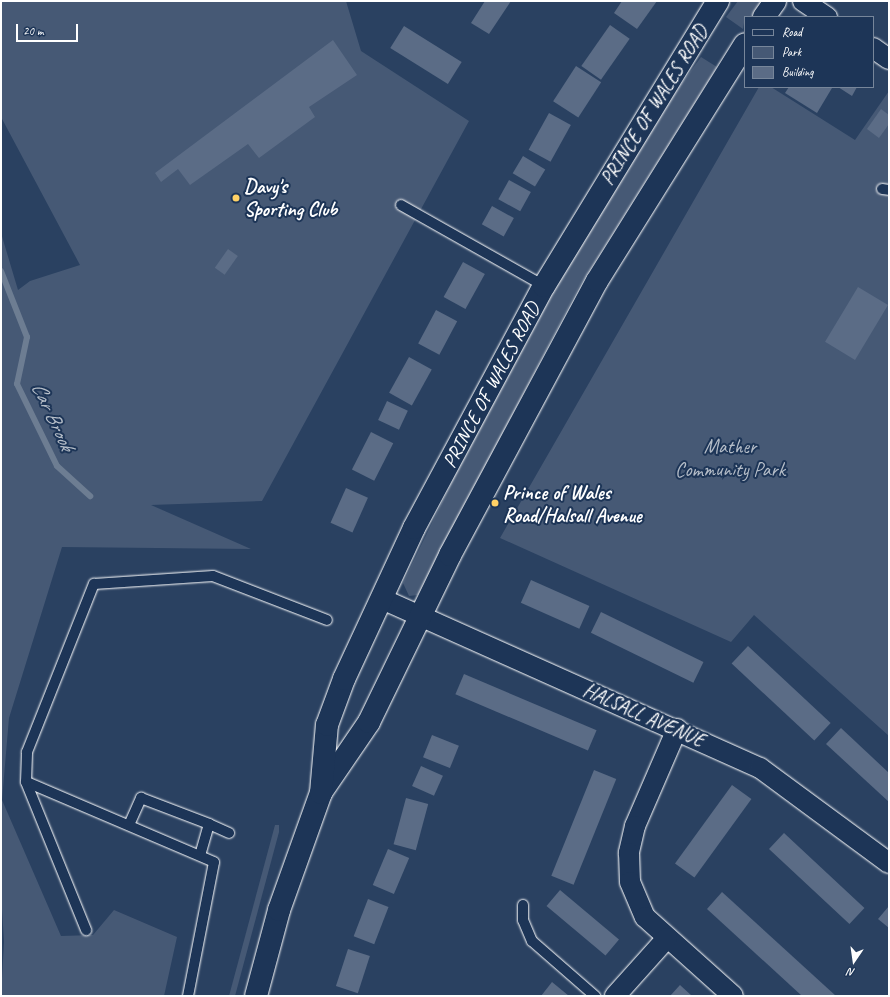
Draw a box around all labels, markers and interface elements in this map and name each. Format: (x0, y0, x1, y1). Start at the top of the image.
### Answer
scale bar (18, 16, 80, 42)
legend (744, 16, 874, 88)
street label: PRINCE OF WALES ROAD (595, 20, 713, 190)
text: 20 m (23, 23, 43, 39)
text: Road (782, 24, 802, 40)
text: Park (782, 44, 801, 60)
text: Building (782, 64, 814, 80)
place label: Davy's Sporting Club (244, 174, 337, 221)
marker: Davy's Sporting Club (231, 193, 241, 203)
street label: PRINCE OF WALES ROAD (437, 298, 545, 472)
water label: Car Brook (26, 378, 80, 454)
park label: Mather Community Park (675, 434, 785, 481)
place label: Prince of Wales Road/Halsall Avenue (503, 480, 642, 527)
marker: Prince of Wales Road/Halsall Avenue (490, 498, 500, 508)
street label: HALSALL AVENUE (580, 678, 708, 752)
north arrow (834, 941, 874, 981)
text: N (846, 965, 856, 980)

